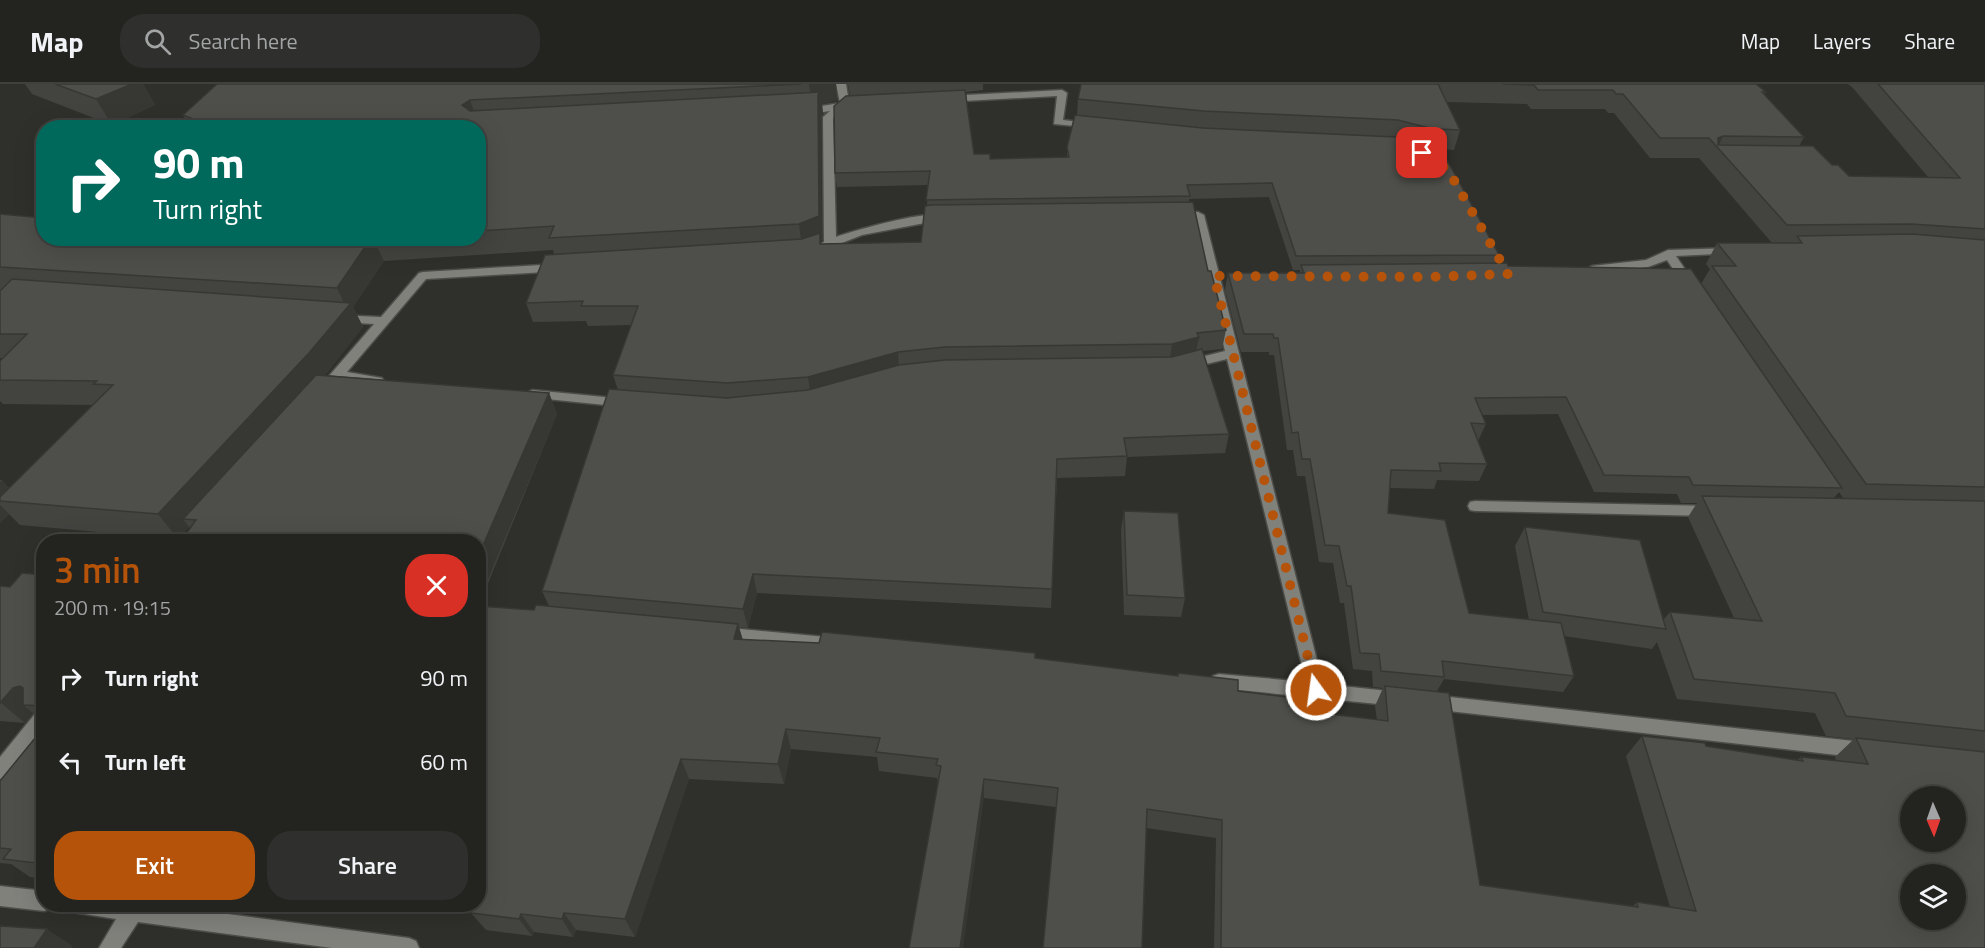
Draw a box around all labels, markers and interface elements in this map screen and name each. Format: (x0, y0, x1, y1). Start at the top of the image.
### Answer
search box (120, 14, 540, 68)
text: Map (30, 20, 84, 63)
text: Search here (189, 24, 298, 58)
icon: search (141, 25, 174, 58)
text: Map (1741, 25, 1780, 57)
text: Layers (1813, 25, 1871, 57)
text: Share (1904, 25, 1955, 57)
pin (1396, 127, 1447, 178)
text: 90 m (153, 130, 245, 194)
icon: arrive (1405, 136, 1438, 169)
icon: right (54, 144, 132, 222)
text: Turn right (153, 188, 262, 229)
text: 3 min (54, 542, 141, 597)
button: close (405, 554, 468, 617)
text: 200 m · 19:15 (54, 592, 171, 623)
position arrow (1284, 658, 1348, 722)
text: Turn right (105, 661, 199, 695)
text: 90 m (420, 661, 468, 695)
icon: right (54, 662, 87, 695)
text: Turn left (105, 745, 186, 779)
text: 60 m (420, 745, 468, 779)
icon: left (54, 746, 87, 779)
north arrow (1900, 786, 1966, 852)
map controls (1900, 786, 1966, 930)
button: Exit (54, 831, 255, 900)
button: Share (267, 831, 468, 900)
button: layers (1900, 864, 1966, 930)

